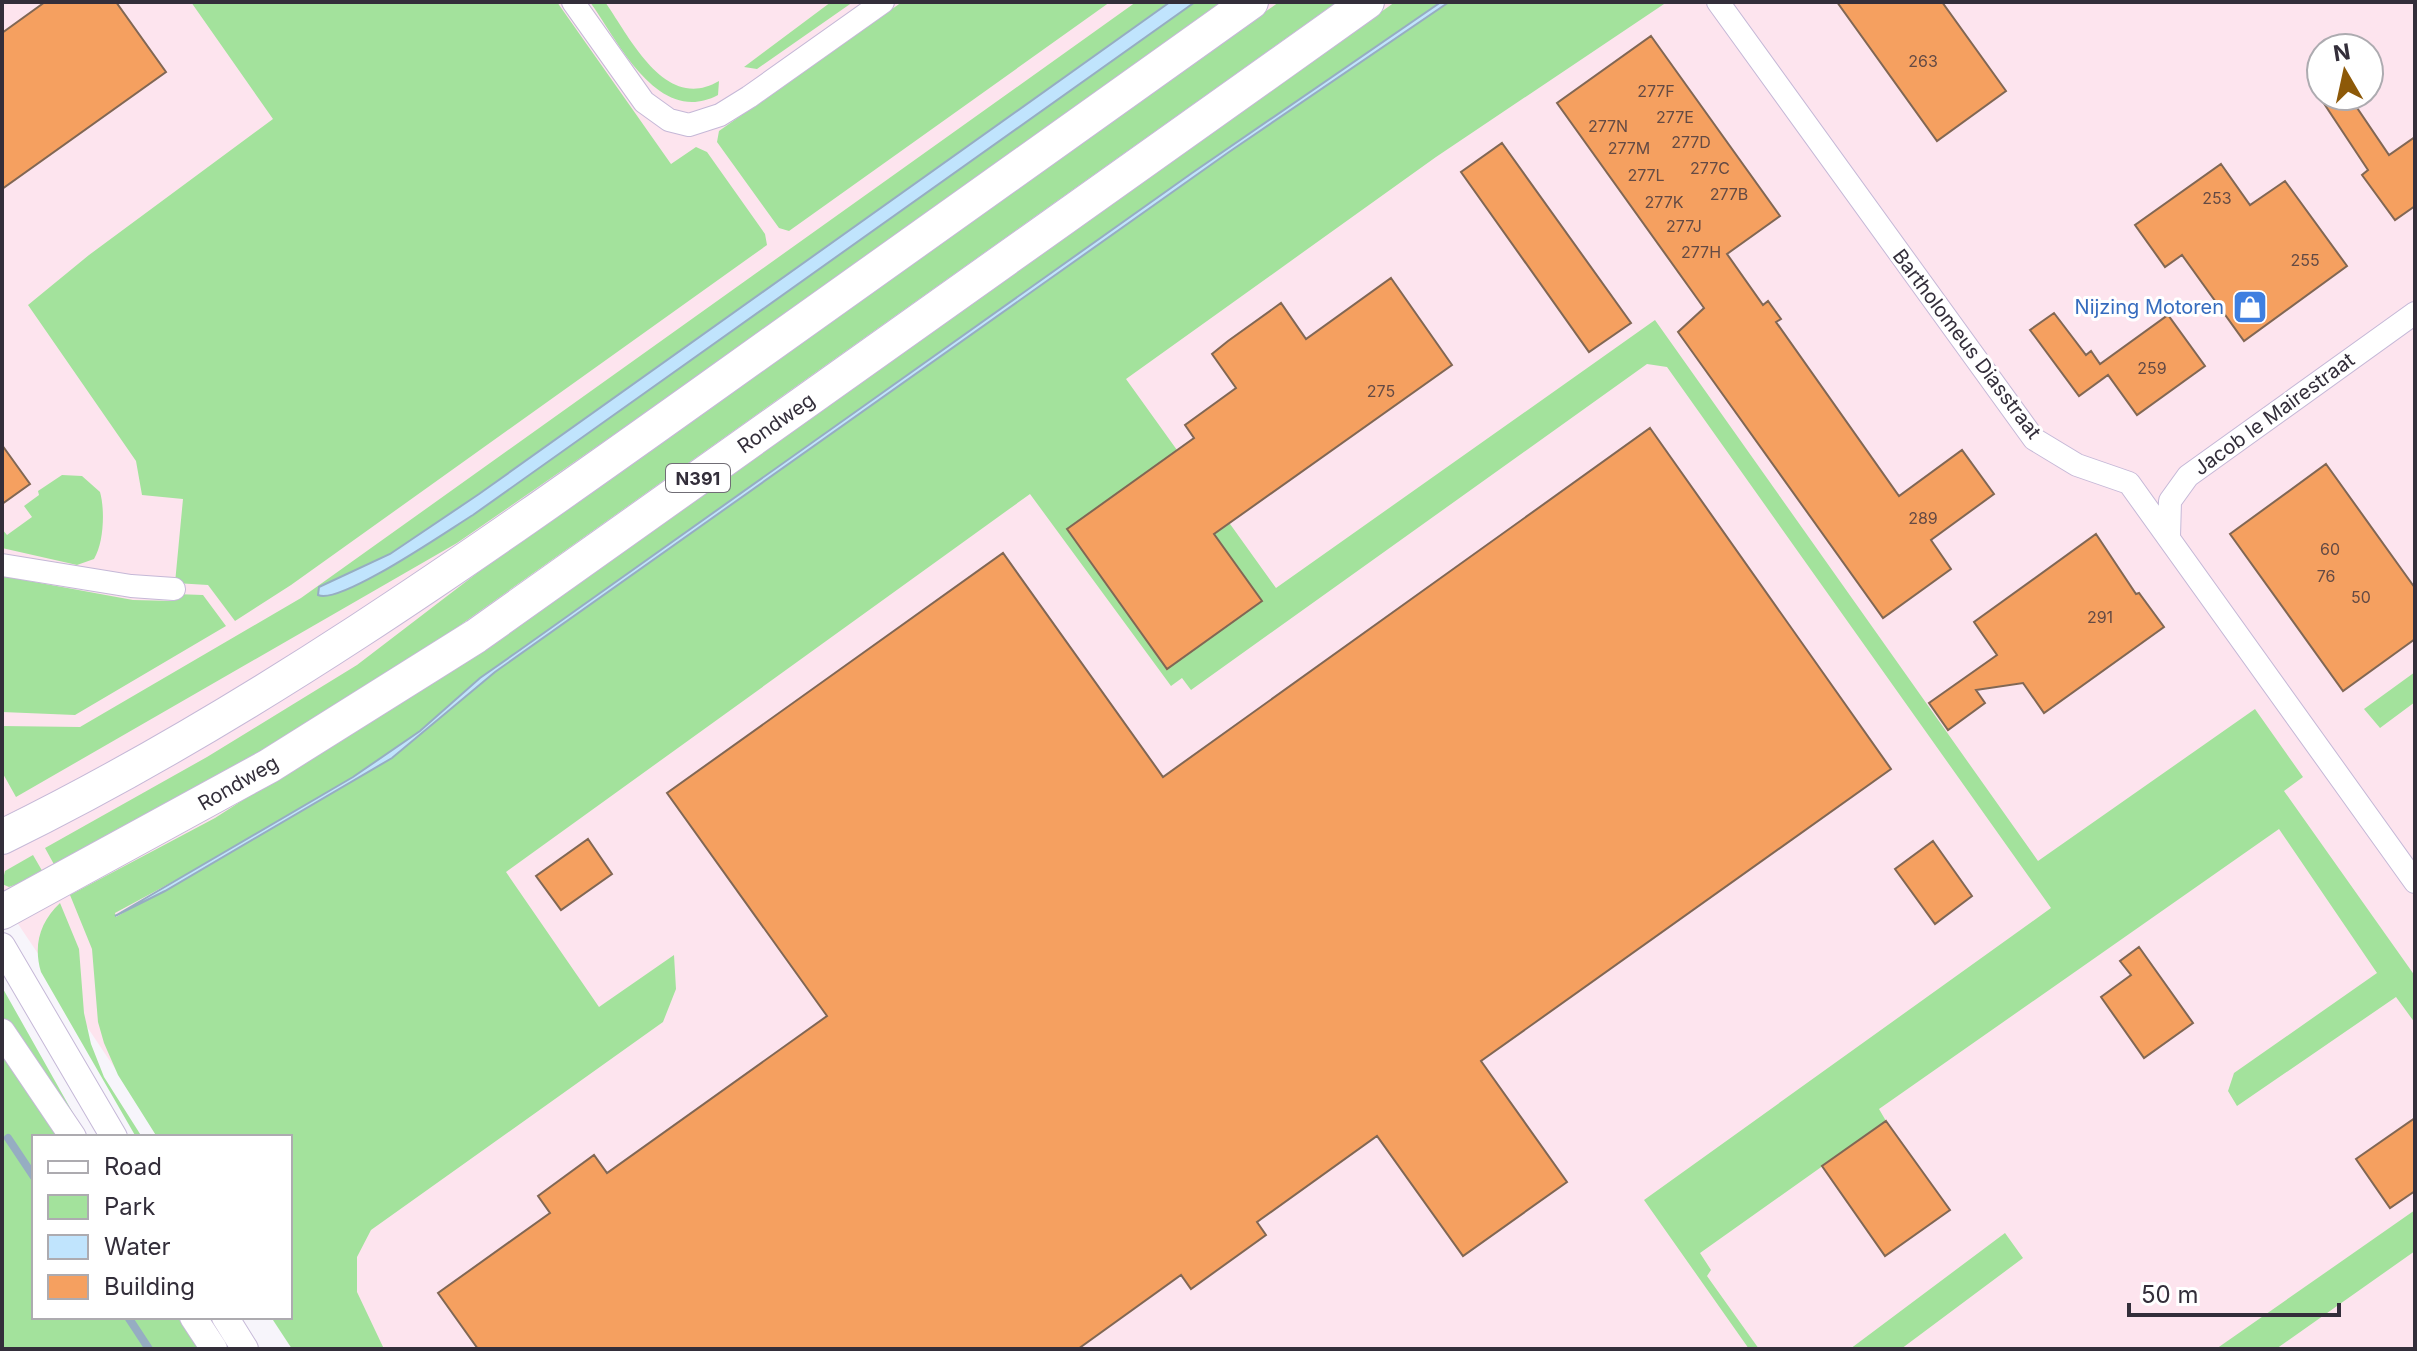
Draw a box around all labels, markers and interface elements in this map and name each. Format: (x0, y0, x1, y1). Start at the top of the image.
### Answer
north arrow (2305, 32, 2385, 112)
text: N (2332, 38, 2352, 66)
house number: 263 (1908, 51, 1938, 71)
house number: 277F (1637, 81, 1675, 101)
house number: 277E (1656, 107, 1694, 127)
house number: 277N (1588, 116, 1628, 136)
house number: 277D (1671, 132, 1711, 152)
house number: 277M (1608, 138, 1650, 158)
house number: 277C (1690, 158, 1730, 178)
house number: 277L (1627, 165, 1665, 185)
house number: 277B (1710, 184, 1748, 204)
house number: 253 (2202, 188, 2232, 208)
house number: 277K (1645, 192, 1684, 212)
house number: 277J (1666, 216, 1702, 236)
house number: 277H (1681, 242, 1721, 262)
street label: Bartholomeus Diasstraat (1888, 244, 2046, 444)
house number: 255 (2290, 250, 2320, 270)
shop icon: Nijzing Motoren (2231, 288, 2269, 326)
place label: Nijzing Motoren (2075, 295, 2224, 319)
street label: Jacob le Mairestraat (2189, 347, 2359, 480)
house number: 259 (2137, 358, 2167, 378)
house number: 275 (1367, 381, 1395, 401)
street label: Rondweg (733, 388, 819, 458)
road number: N391 (666, 464, 730, 492)
house number: 289 (1908, 508, 1938, 528)
house number: 60 (2320, 539, 2340, 559)
house number: 76 (2317, 566, 2335, 586)
house number: 50 (2351, 587, 2371, 607)
house number: 291 (2087, 607, 2113, 627)
street label: Rondweg (194, 750, 282, 816)
legend (32, 1135, 292, 1319)
text: Road (104, 1152, 162, 1181)
text: Park (104, 1192, 155, 1221)
text: Water (104, 1232, 171, 1261)
scale bar (2129, 1267, 2339, 1317)
text: Building (104, 1272, 195, 1301)
text: 50 m (2141, 1280, 2199, 1309)

